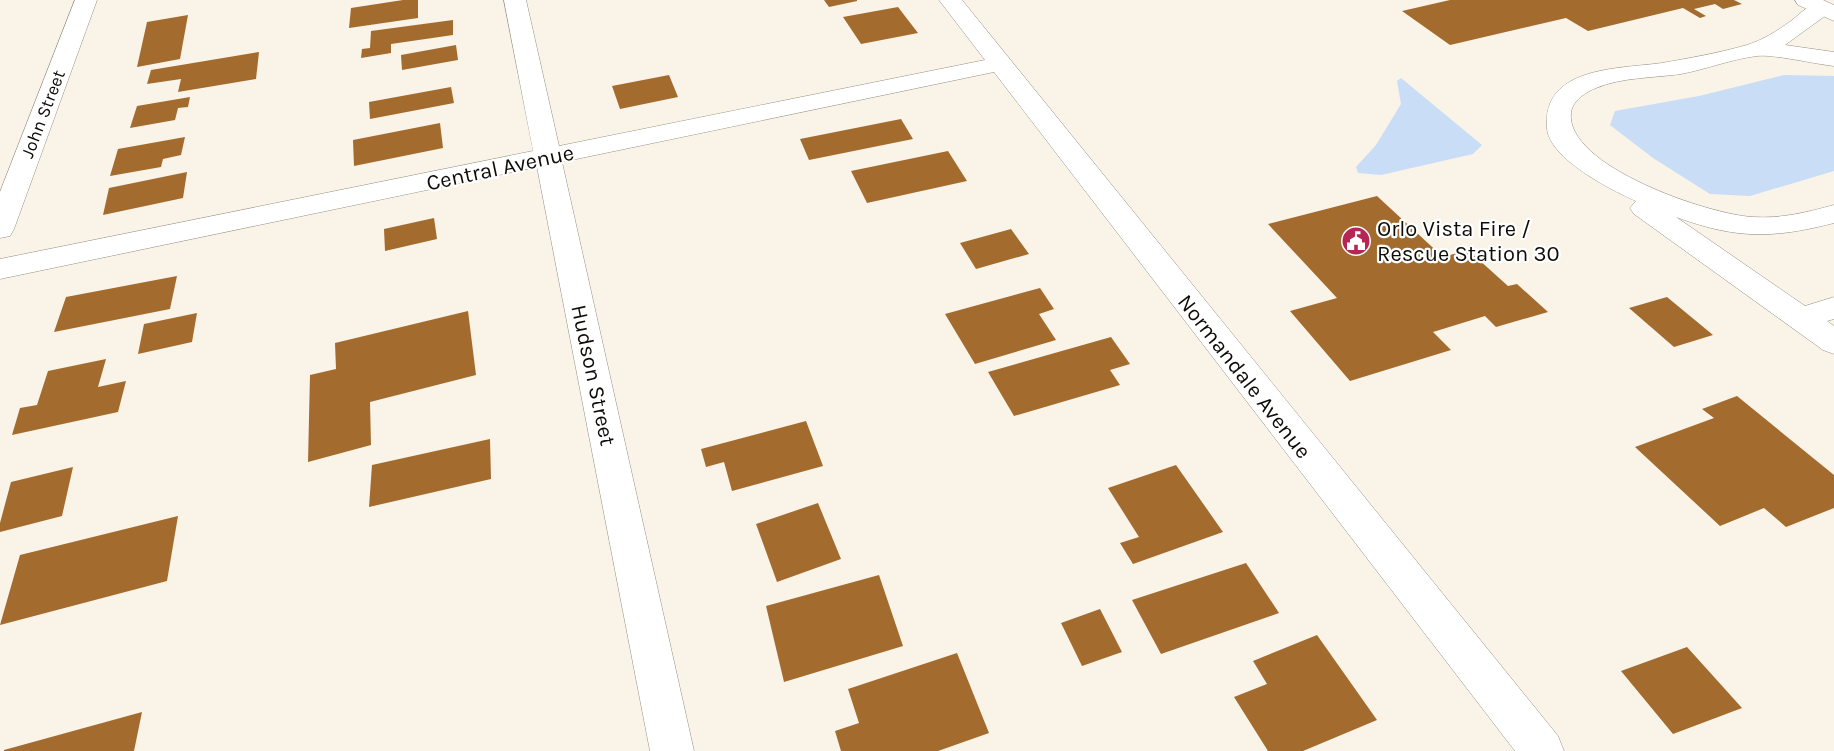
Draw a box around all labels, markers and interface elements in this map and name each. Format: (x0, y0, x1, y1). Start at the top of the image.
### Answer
street label: John Street (16, 67, 70, 161)
street label: Central Avenue (424, 140, 576, 196)
place label: Orlo Vista Fire / Rescue Station 30 (1377, 216, 1560, 267)
public building icon: Orlo Vista Fire / Rescue Station 30 (1340, 225, 1372, 257)
street label: Normandale Avenue (1172, 289, 1316, 464)
street label: Hudson Street (565, 302, 621, 448)

